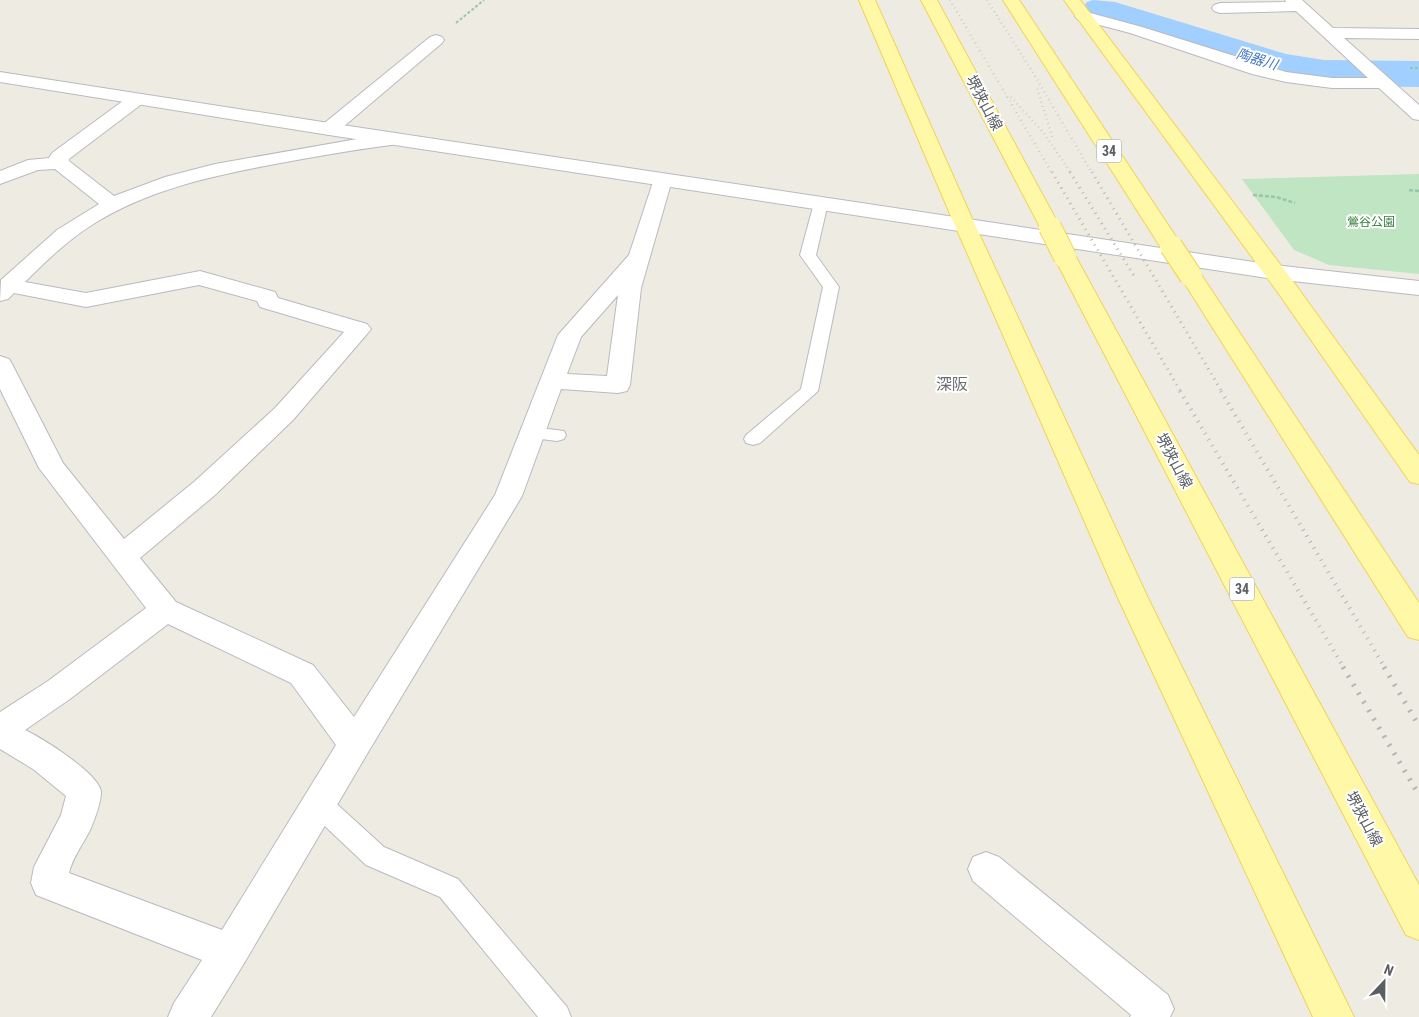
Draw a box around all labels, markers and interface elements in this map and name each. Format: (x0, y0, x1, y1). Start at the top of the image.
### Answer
water label: 陶器川 (1235, 45, 1281, 73)
street label: 堺狭山線 (962, 72, 1006, 134)
road number: 34 (1096, 140, 1122, 162)
park label: 鶯谷公園 (1347, 215, 1395, 229)
district label: 深阪 (936, 375, 968, 394)
street label: 堺狭山線 (1152, 430, 1196, 492)
road number: 34 (1230, 578, 1254, 600)
street label: 堺狭山線 (1342, 788, 1386, 850)
north arrow (1359, 957, 1409, 1007)
text: N (1382, 961, 1396, 979)

